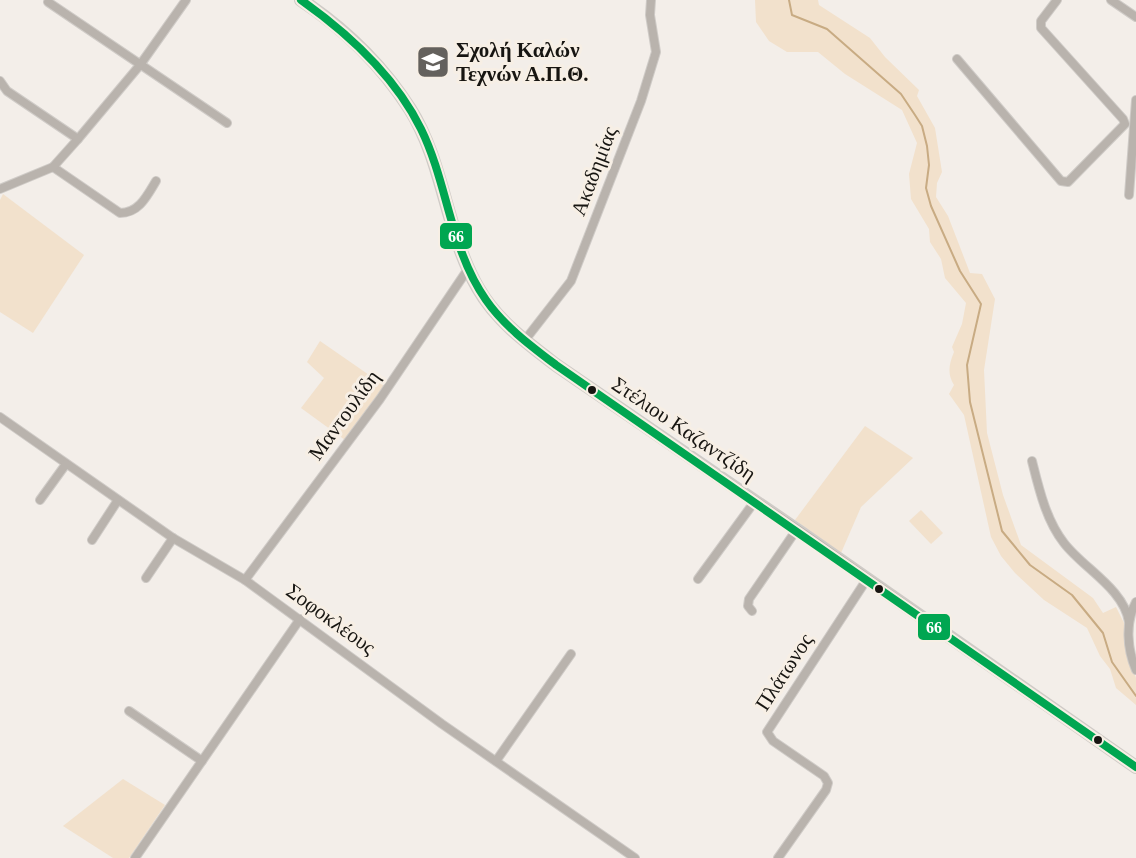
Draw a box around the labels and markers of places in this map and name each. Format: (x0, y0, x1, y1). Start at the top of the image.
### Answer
place label: Σχολή Καλών Τεχνών Α.Π.Θ. (456, 38, 589, 86)
school or university icon: Σχολή Καλών Τεχνών Α.Π.Θ. (415, 44, 451, 80)
unlabelled marker (586, 384, 598, 396)
unlabelled marker (873, 583, 885, 595)
unlabelled marker (1092, 734, 1104, 746)

